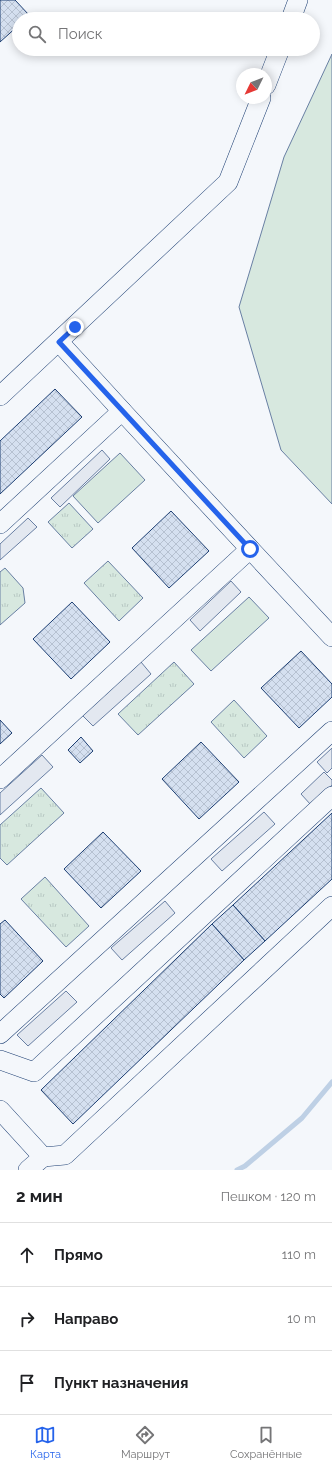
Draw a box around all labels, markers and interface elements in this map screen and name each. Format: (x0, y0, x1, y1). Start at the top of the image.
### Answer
search box (12, 12, 320, 56)
icon: search (26, 23, 48, 45)
text: Поиск (58, 25, 103, 43)
north arrow (236, 68, 272, 104)
route end (66, 318, 84, 336)
route start (241, 540, 259, 558)
text: 2 мин (16, 1186, 63, 1206)
text: Пешком · 120 m (221, 1189, 316, 1204)
icon: ahead (16, 1244, 38, 1266)
text: Прямо (54, 1246, 103, 1264)
text: 110 m (282, 1247, 316, 1262)
icon: right (16, 1308, 38, 1330)
text: Направо (54, 1310, 118, 1328)
text: 10 m (287, 1311, 316, 1326)
icon: arrive (16, 1372, 38, 1394)
text: Пункт назначения (54, 1374, 188, 1392)
tab: Карта (30, 1424, 61, 1461)
tab: Маршрут (121, 1424, 170, 1461)
tab: Сохранённые (230, 1424, 302, 1461)

